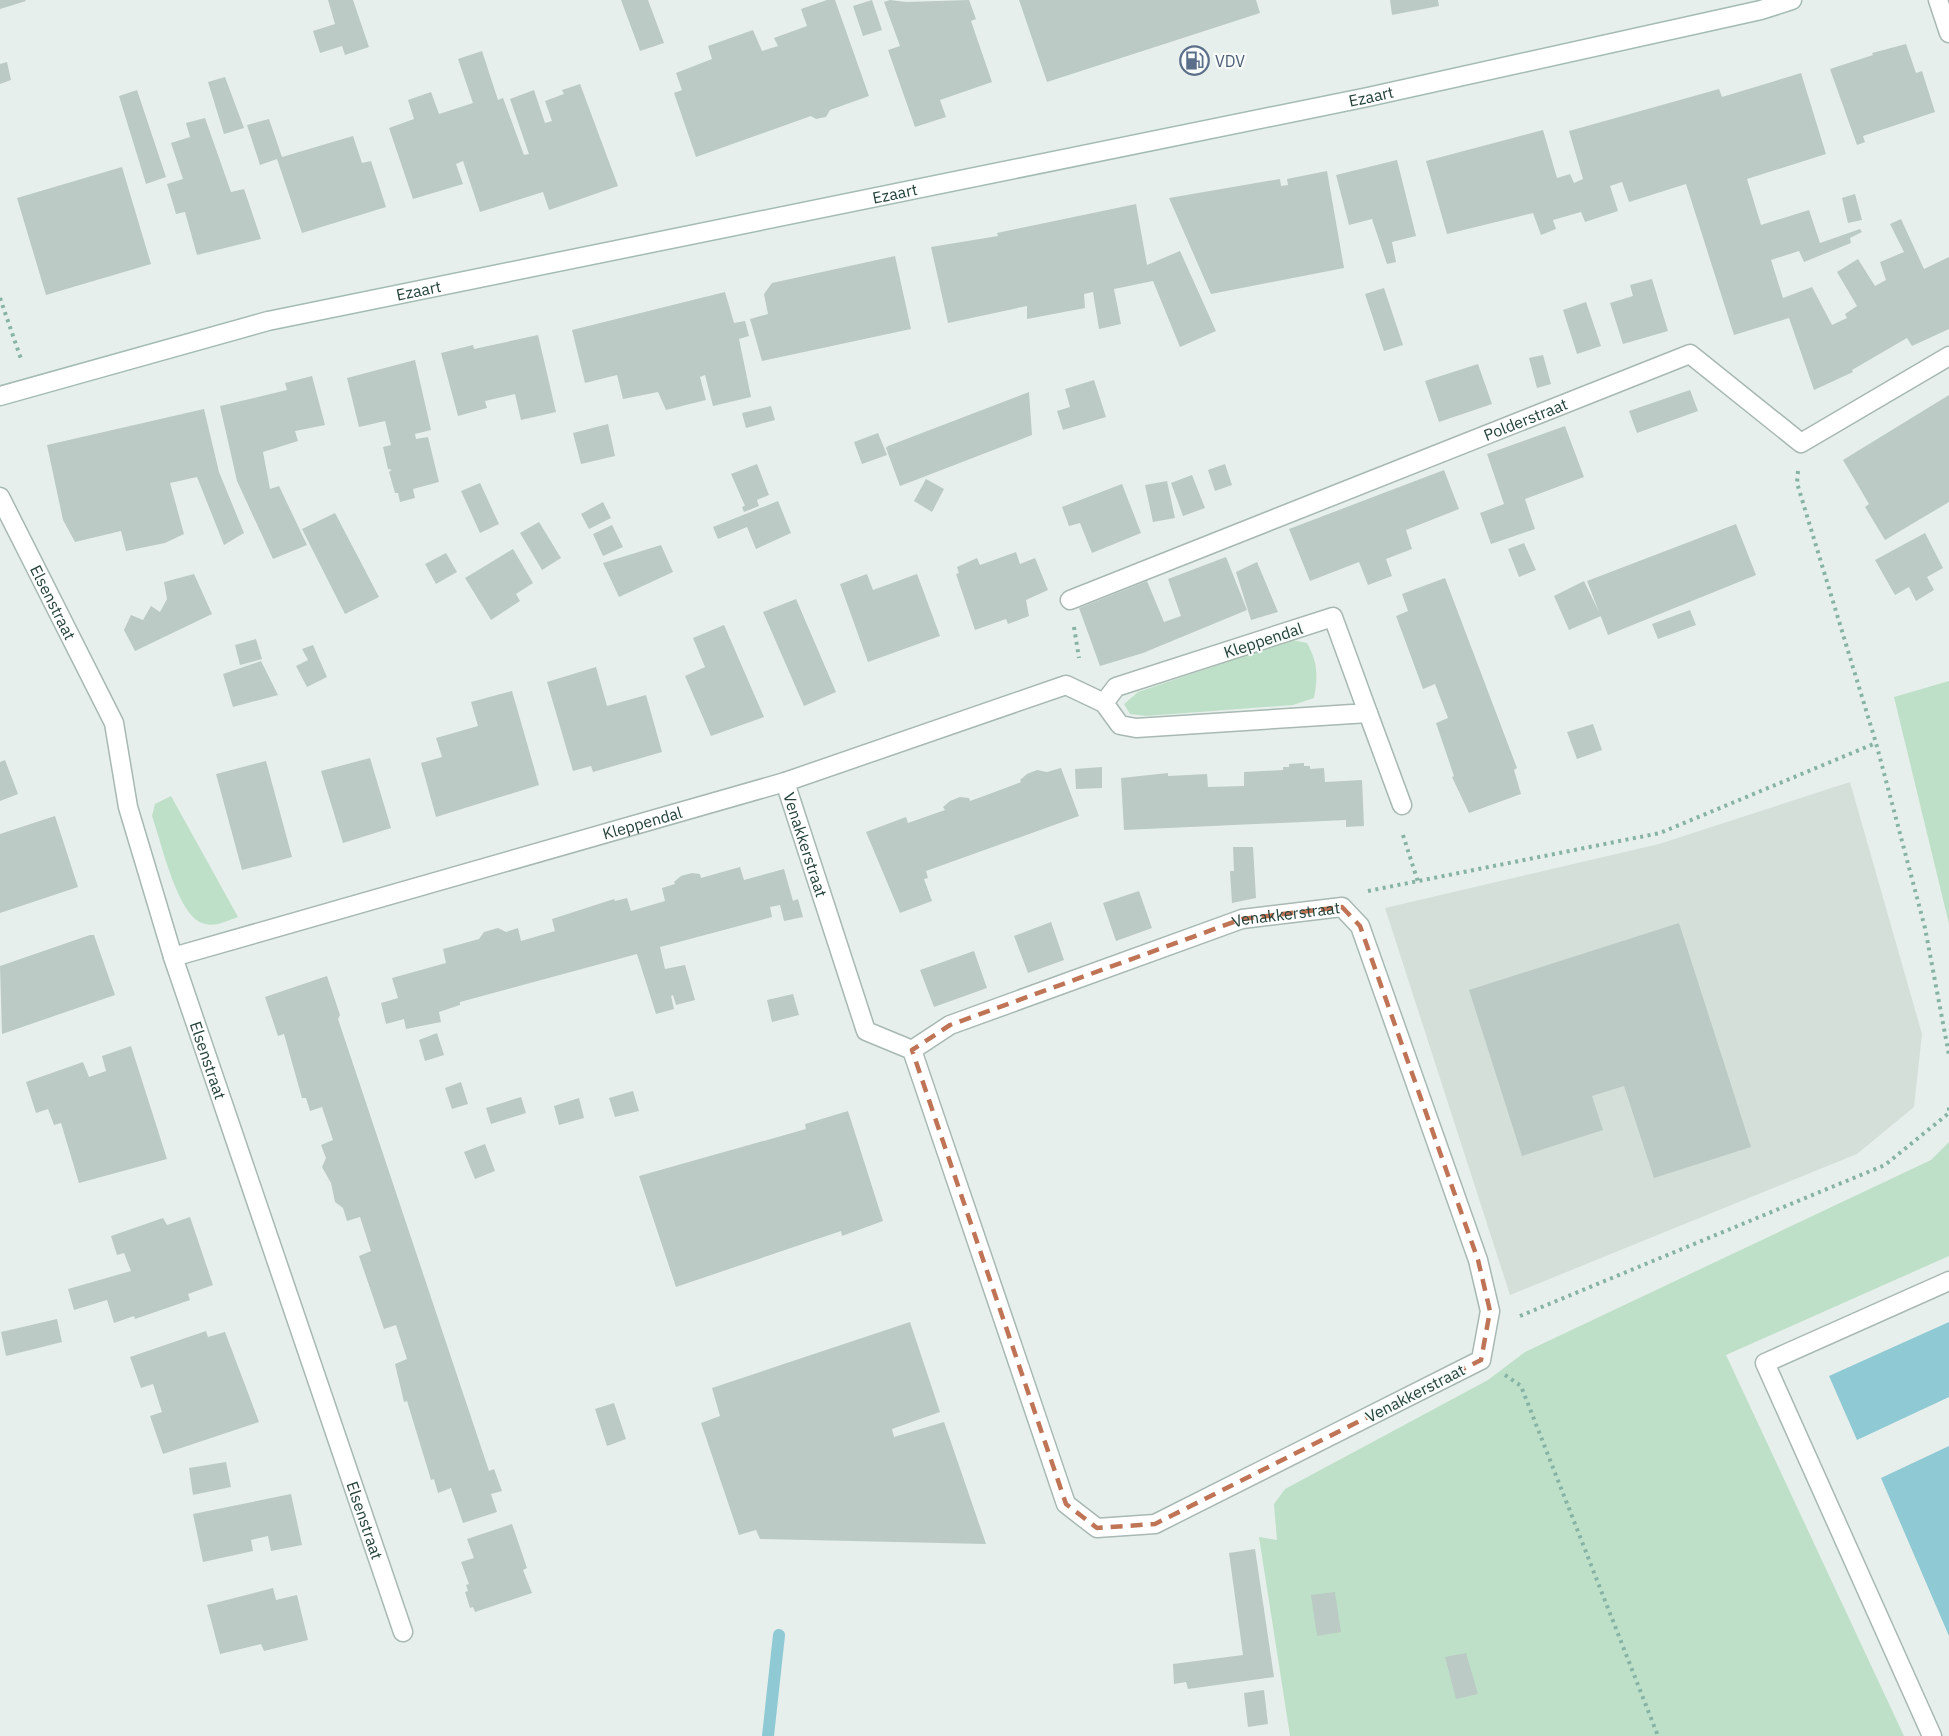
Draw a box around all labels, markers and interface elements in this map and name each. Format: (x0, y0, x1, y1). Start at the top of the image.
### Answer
fuel station icon: VDV (1178, 45, 1210, 77)
place label: VDV (1215, 51, 1245, 71)
street label: Ezaart (1347, 82, 1395, 111)
street label: Ezaart (871, 179, 919, 208)
street label: Ezaart (394, 276, 443, 305)
street label: Polderstraat (1481, 394, 1570, 445)
street label: Elsenstraat (26, 562, 80, 643)
street label: Kleppendal (1221, 618, 1305, 662)
street label: Venakkerstraat (779, 790, 832, 900)
street label: Kleppendal (600, 802, 684, 844)
street label: Venakkerstraat (1229, 897, 1341, 932)
street label: Elsenstraat (186, 1019, 231, 1102)
street label: Venakkerstraat (1362, 1359, 1468, 1427)
street label: Elsenstraat (342, 1479, 388, 1562)

